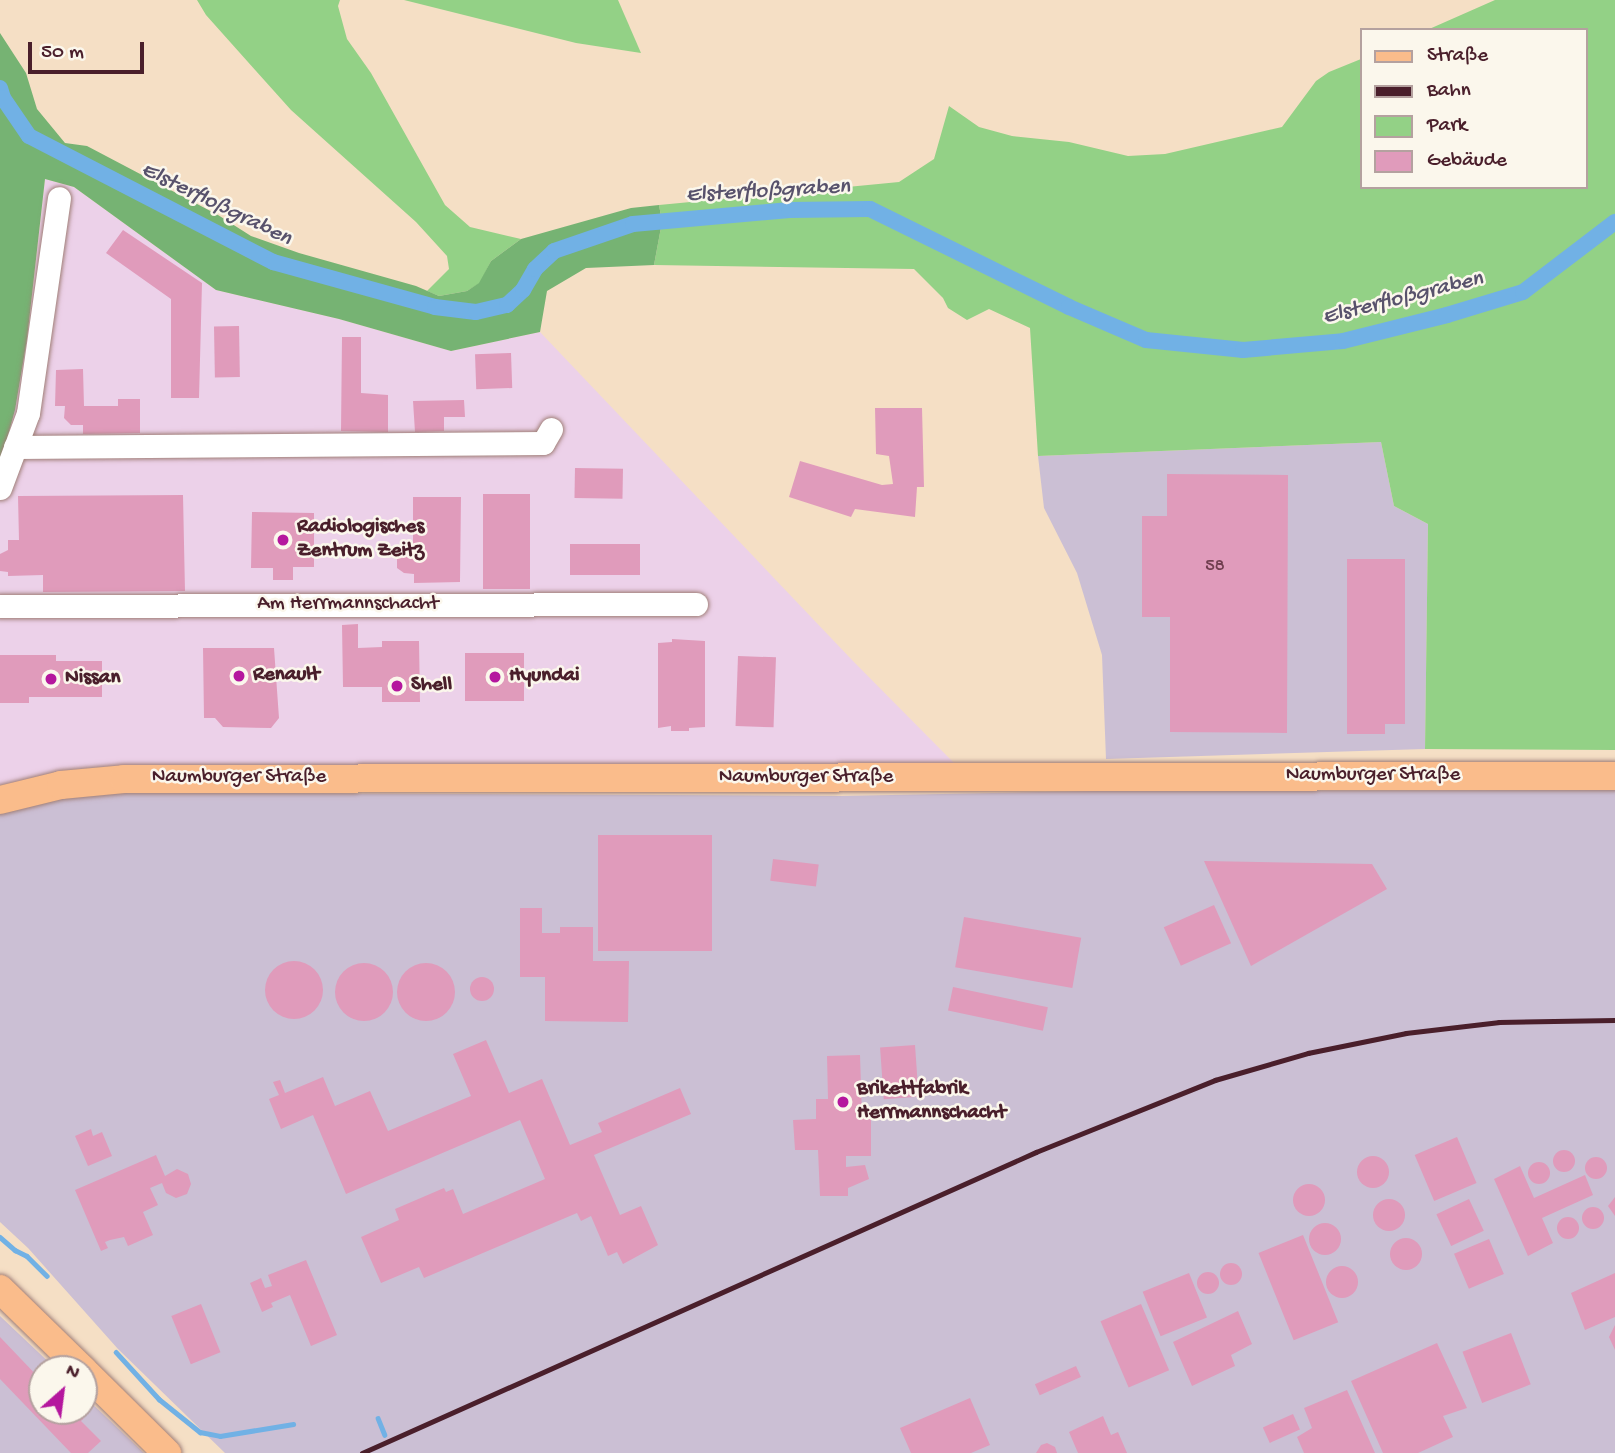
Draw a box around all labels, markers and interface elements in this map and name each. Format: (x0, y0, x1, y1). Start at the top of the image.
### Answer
scale bar (32, 28, 147, 72)
legend (1360, 28, 1587, 189)
text: 50 m (41, 41, 84, 66)
text: Straße (1427, 44, 1488, 69)
text: Bahn (1427, 79, 1471, 104)
text: Park (1427, 114, 1467, 139)
text: Gebäude (1427, 149, 1507, 174)
water label: Elsterfloßgraben (136, 157, 296, 253)
water label: Elsterfloßgraben (685, 174, 851, 210)
water label: Elsterfloßgraben (1320, 266, 1486, 332)
place label: Radiologisches Zentrum Zeitz (297, 515, 424, 565)
marker: Radiologisches Zentrum Zeitz (275, 532, 291, 548)
house number: 58 (1205, 556, 1225, 578)
street label: Am Herrmannschacht (257, 592, 439, 618)
place label: Renault (253, 663, 320, 689)
place label: Hyundai (509, 664, 580, 690)
place label: Nissan (65, 666, 120, 692)
marker: Renault (231, 668, 247, 684)
marker: Hyundai (487, 669, 503, 685)
marker: Nissan (43, 671, 59, 687)
place label: Shell (411, 673, 452, 699)
marker: Shell (389, 678, 405, 694)
street label: Naumburger Straße (1286, 763, 1460, 789)
street label: Naumburger Straße (152, 765, 326, 791)
street label: Naumburger Straße (719, 765, 893, 791)
place label: Brikettfabrik Herrmannschacht (857, 1077, 1006, 1127)
marker: Brikettfabrik Herrmannschacht (835, 1094, 851, 1110)
north arrow (28, 1355, 98, 1425)
text: N (61, 1360, 83, 1386)

